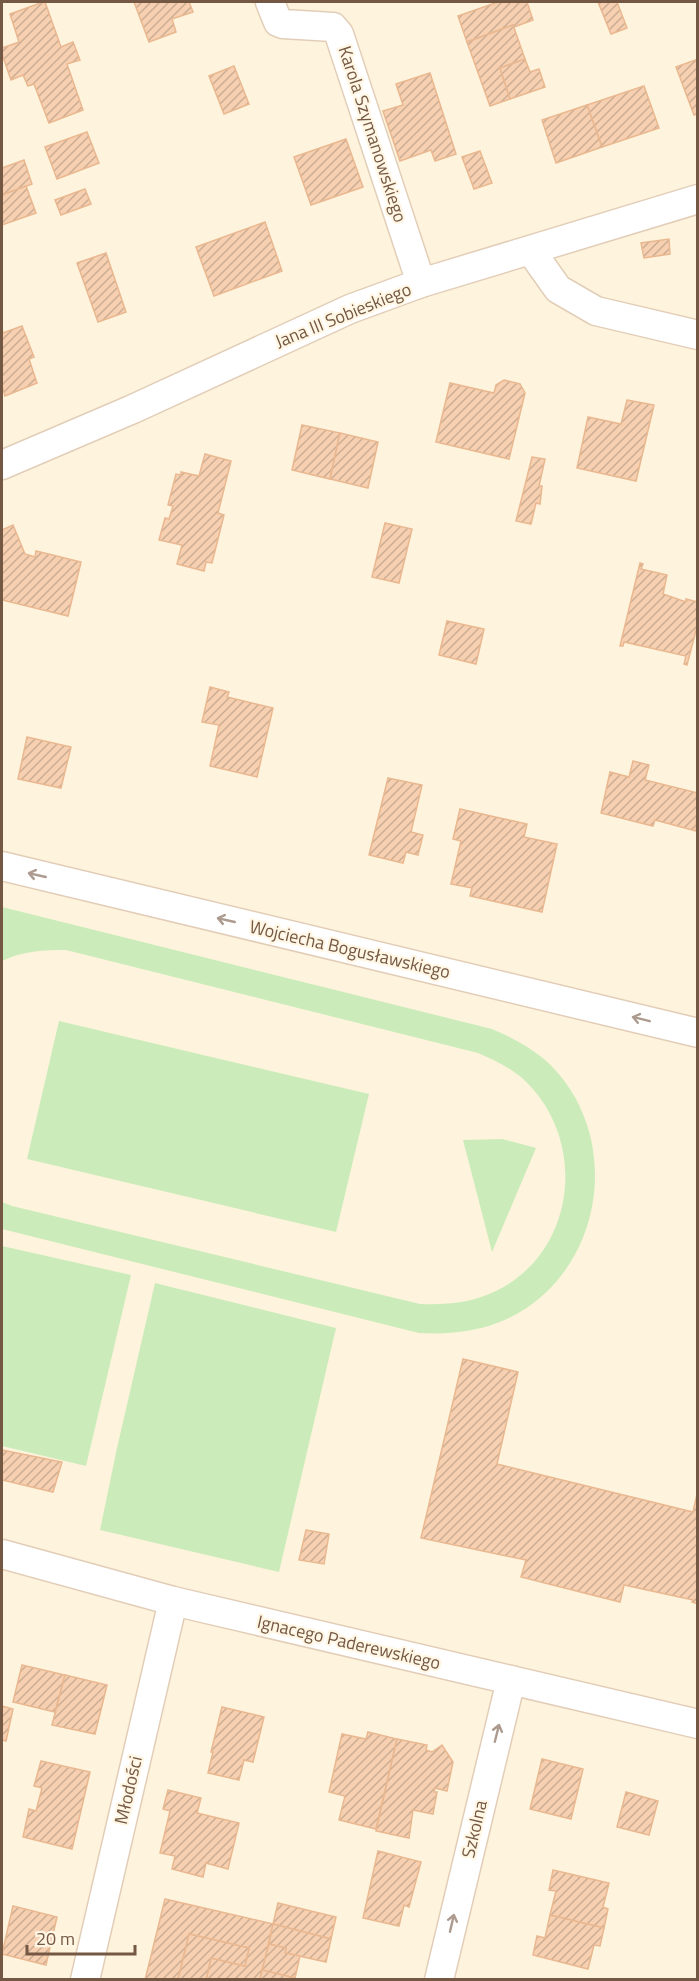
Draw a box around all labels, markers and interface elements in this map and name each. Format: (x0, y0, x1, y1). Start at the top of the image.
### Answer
street label: Karola Szymanowskiego (332, 42, 414, 226)
street label: Jana III Sobieskiego (271, 275, 415, 355)
one-way arrow (27, 868, 46, 880)
one-way arrow (217, 913, 236, 925)
street label: Wojciecha Bogusławskiego (247, 913, 453, 985)
one-way arrow (631, 1013, 650, 1025)
street label: Ignacego Paderewskiego (255, 1608, 443, 1676)
one-way arrow (491, 1724, 503, 1743)
street label: Młodości (107, 1753, 149, 1827)
street label: Szkolna (454, 1797, 494, 1861)
one-way arrow (447, 1913, 458, 1933)
scale bar (27, 1918, 135, 1956)
text: 20 m (36, 1925, 75, 1952)

